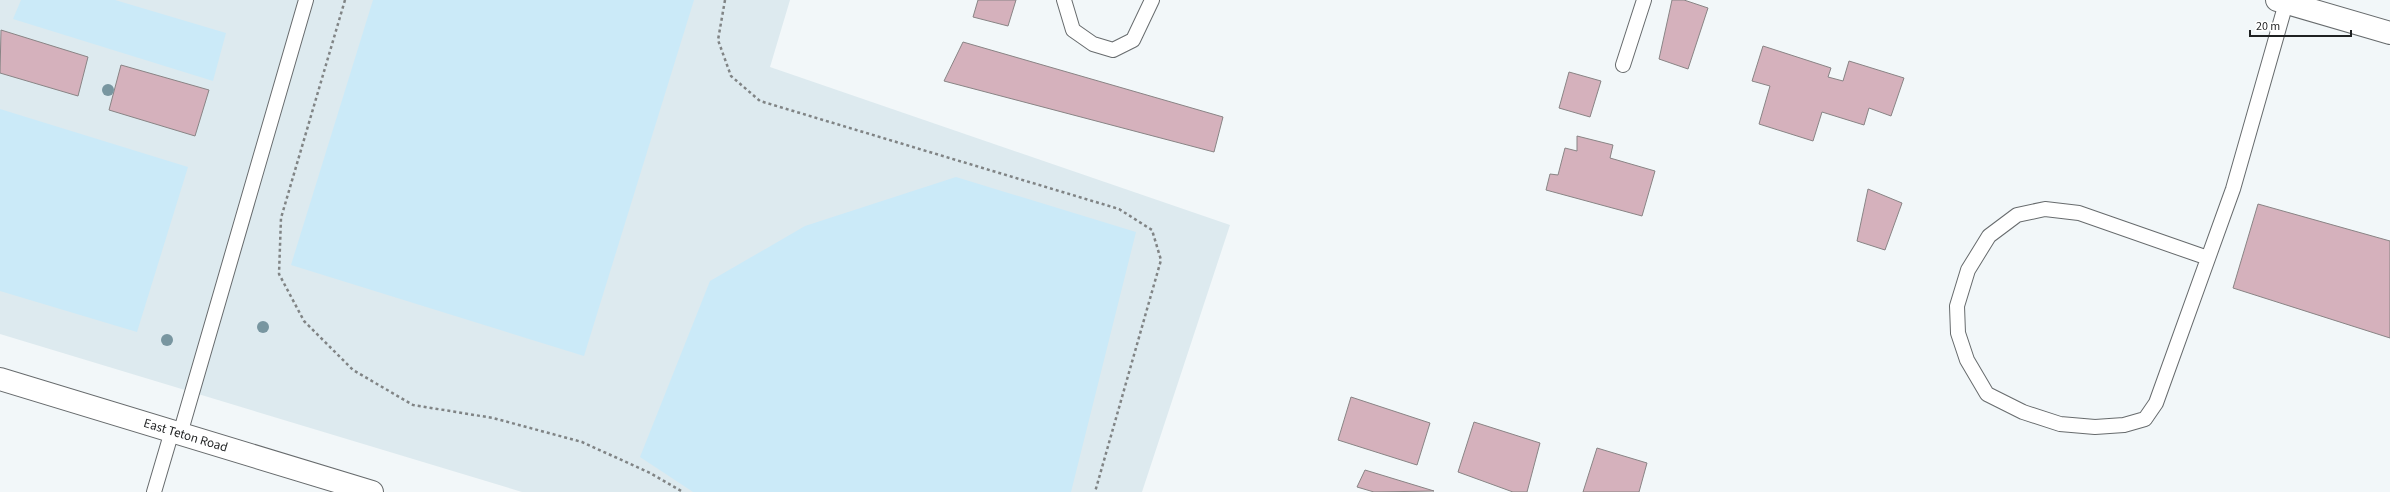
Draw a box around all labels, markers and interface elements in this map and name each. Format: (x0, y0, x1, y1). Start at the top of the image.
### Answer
scale bar (2250, 12, 2351, 38)
text: 20 m (2256, 18, 2280, 35)
street label: East Teton Road (141, 414, 230, 457)

